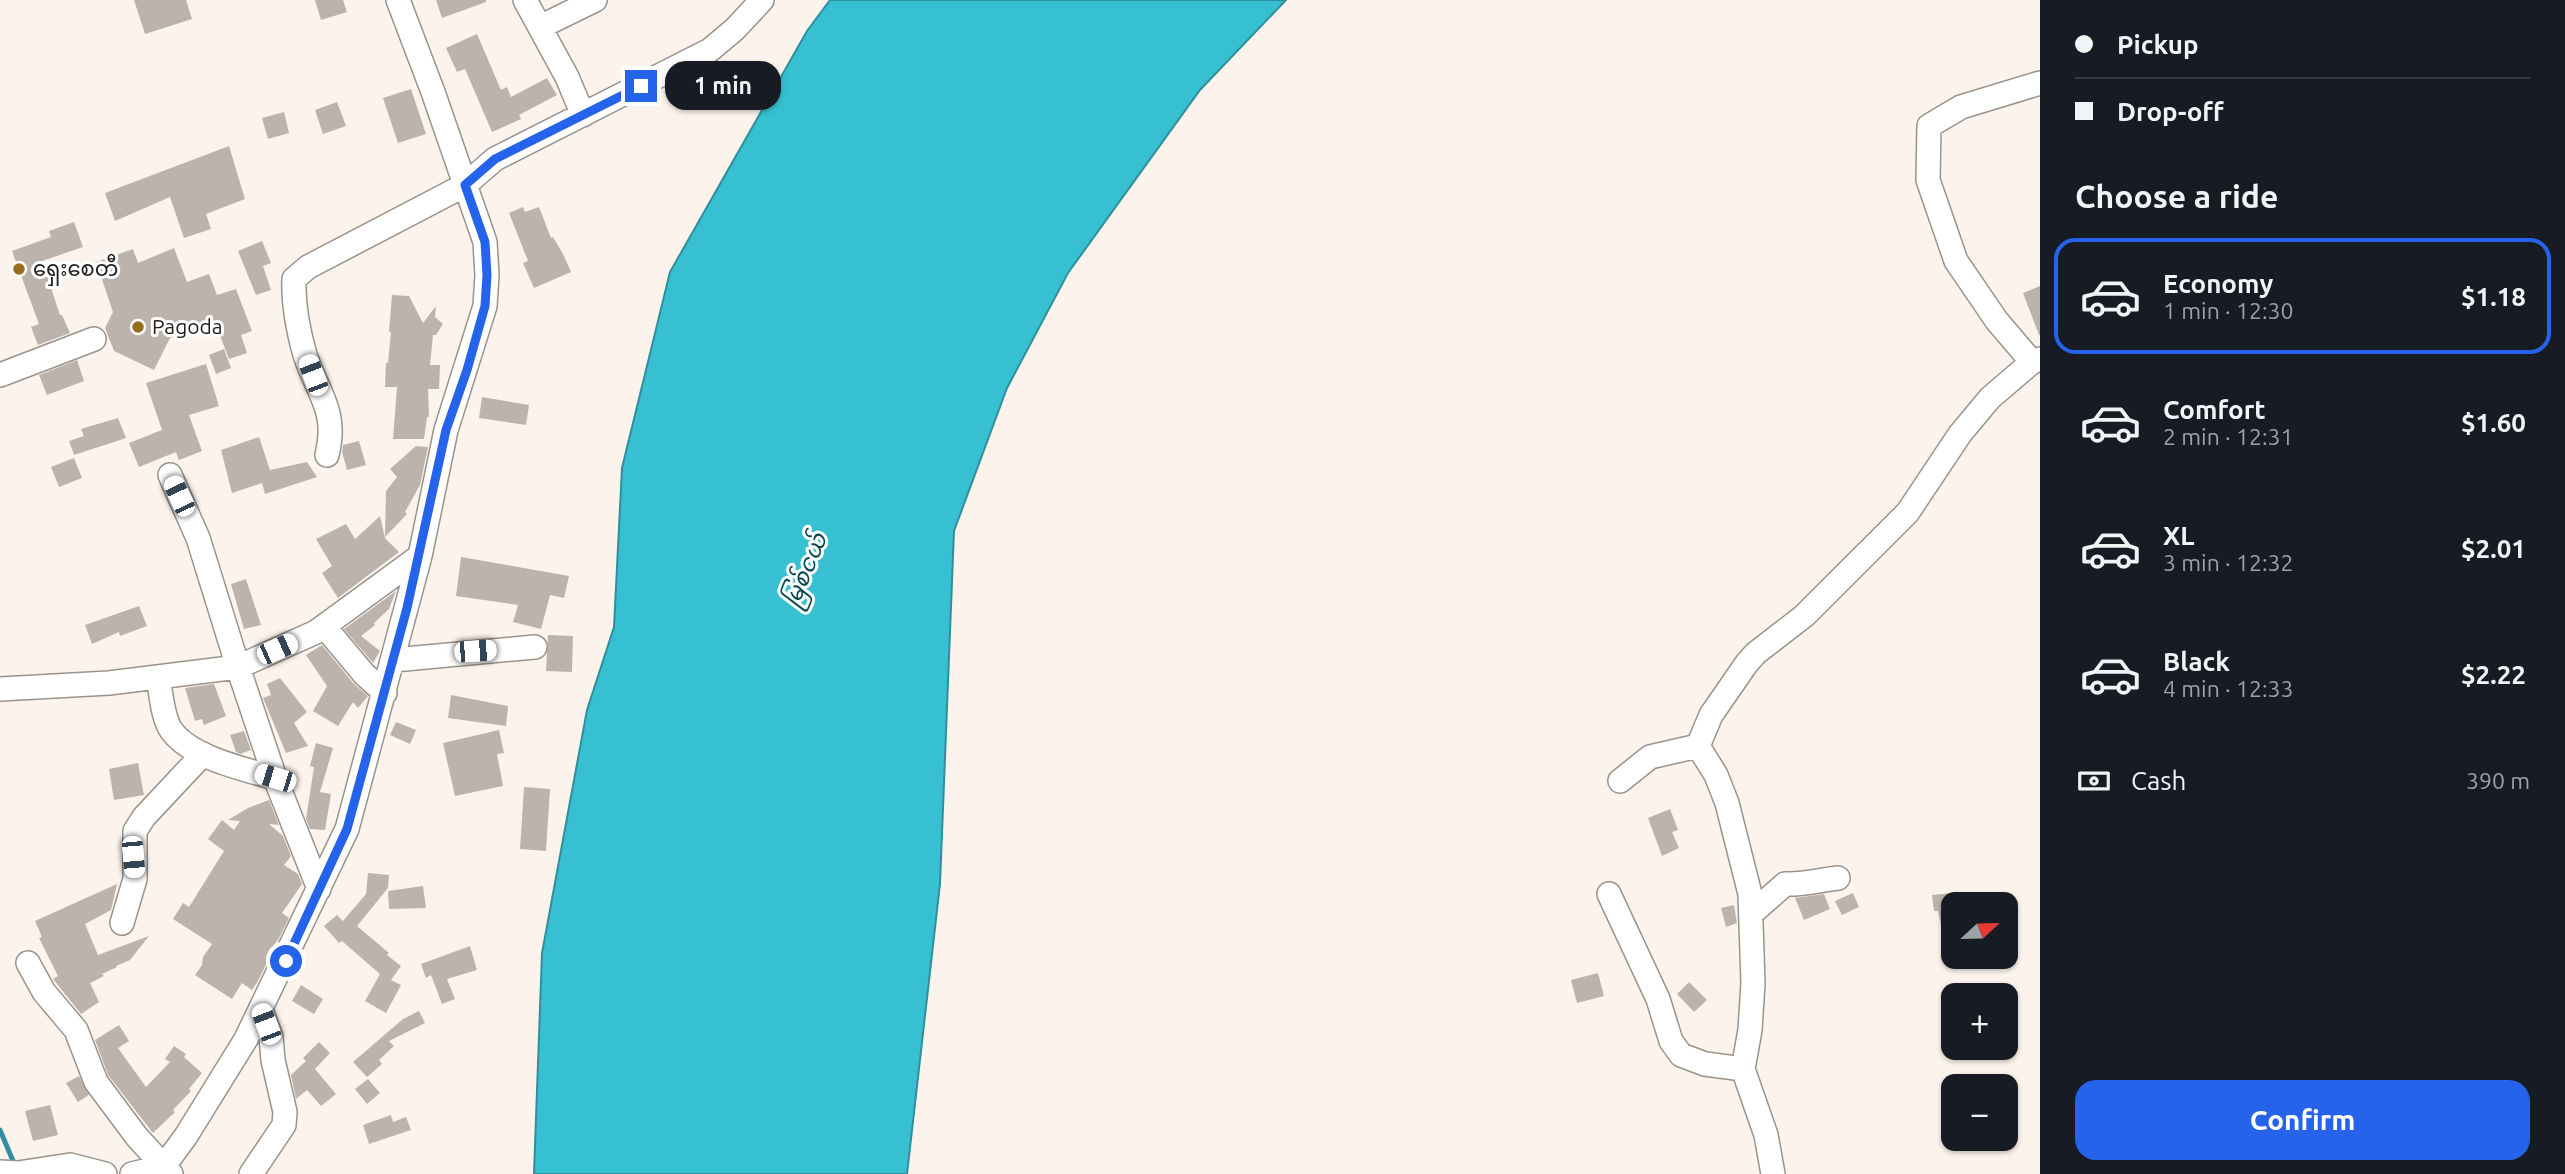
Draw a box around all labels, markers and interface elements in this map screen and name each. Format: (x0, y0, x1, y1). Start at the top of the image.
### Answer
text: Pickup (2117, 30, 2199, 59)
callout: 1 min (666, 62, 781, 110)
route end (625, 70, 657, 102)
text: 1 min (694, 73, 752, 98)
text: Drop-off (2117, 97, 2224, 126)
text: Choose a ride (2075, 178, 2278, 214)
place label: ရှေးစေတီ (33, 253, 118, 286)
marker: ရှေးစေတီ (11, 261, 27, 277)
icon: car (2079, 265, 2142, 328)
text: Economy (2163, 269, 2273, 298)
text: $1.18 (2461, 282, 2526, 311)
text: 1 min · 12:30 (2163, 298, 2294, 323)
place label: Pagoda (152, 314, 223, 338)
marker: Pagoda (130, 319, 146, 335)
car (296, 352, 331, 398)
icon: car (2079, 391, 2142, 454)
text: Comfort (2163, 395, 2266, 424)
text: $1.60 (2461, 408, 2526, 437)
text: 2 min · 12:31 (2163, 424, 2294, 449)
car (161, 473, 198, 519)
icon: car (2079, 517, 2142, 580)
text: XL (2163, 521, 2194, 550)
water label: မြစ်ငယ် (775, 527, 838, 613)
text: $2.01 (2461, 534, 2526, 563)
text: 3 min · 12:32 (2163, 550, 2294, 575)
car (254, 631, 301, 667)
car (454, 639, 497, 663)
icon: car (2079, 643, 2142, 706)
text: Black (2163, 647, 2230, 676)
text: $2.22 (2461, 660, 2526, 689)
text: 4 min · 12:33 (2163, 676, 2294, 701)
car (252, 762, 299, 794)
icon: cash (2075, 762, 2113, 800)
text: Cash (2131, 766, 2186, 795)
text: 390 m (2466, 768, 2530, 793)
car (121, 835, 146, 879)
north arrow (1941, 892, 2018, 970)
map controls (1941, 892, 2018, 1151)
route start (270, 945, 302, 977)
button: + (1941, 983, 2018, 1060)
car (249, 1001, 284, 1047)
button: − (1941, 1074, 2018, 1151)
button: Confirm (2075, 1080, 2530, 1160)

